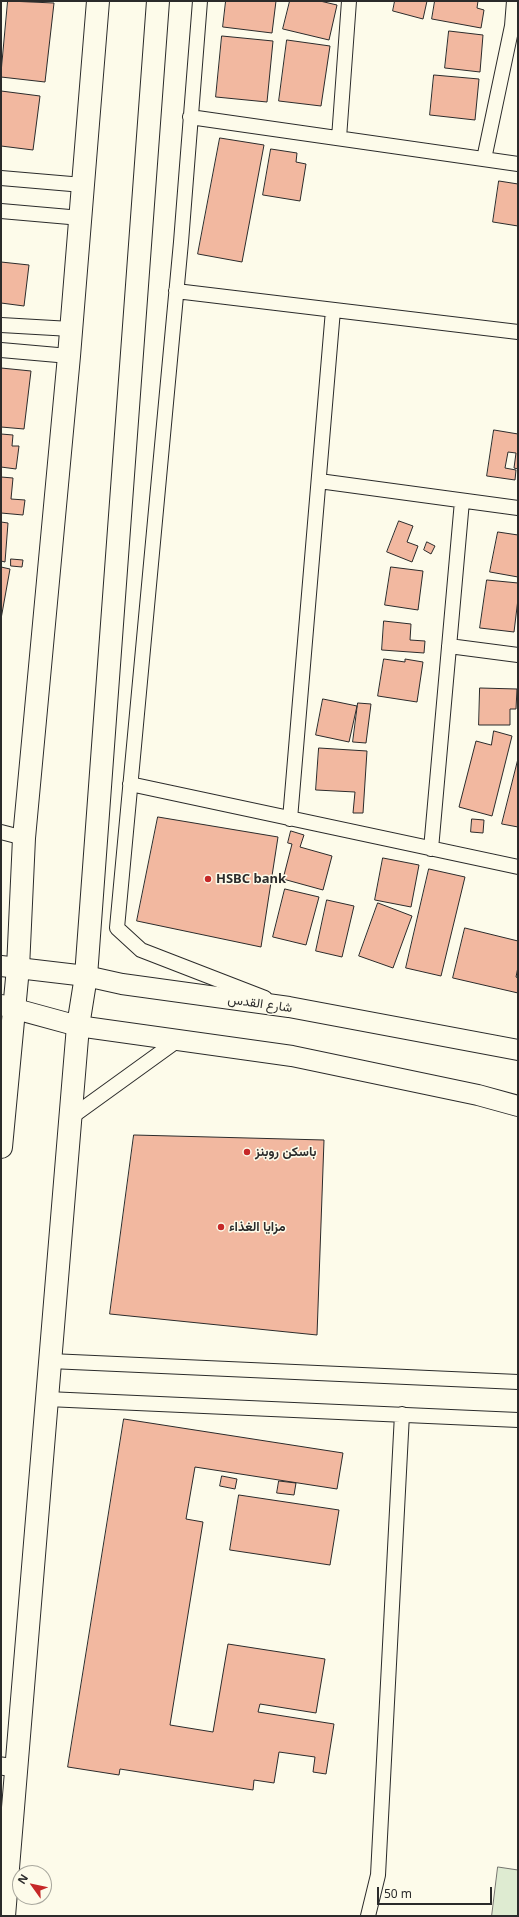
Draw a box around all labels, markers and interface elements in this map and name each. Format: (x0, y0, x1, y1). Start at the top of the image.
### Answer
place label: HSBC bank (216, 871, 286, 887)
marker: HSBC bank (203, 874, 213, 884)
street label: شارع القدس (227, 992, 293, 1016)
place label: باسكن روبنز (255, 1144, 316, 1160)
marker: باسكن روبنز (242, 1147, 252, 1157)
place label: مزايا الغذاء (229, 1219, 286, 1235)
marker: مزايا الغذاء (216, 1222, 226, 1232)
north arrow (12, 1865, 52, 1905)
text: N (14, 1871, 31, 1887)
scale bar (379, 1879, 494, 1905)
text: 50 m (384, 1885, 412, 1902)

